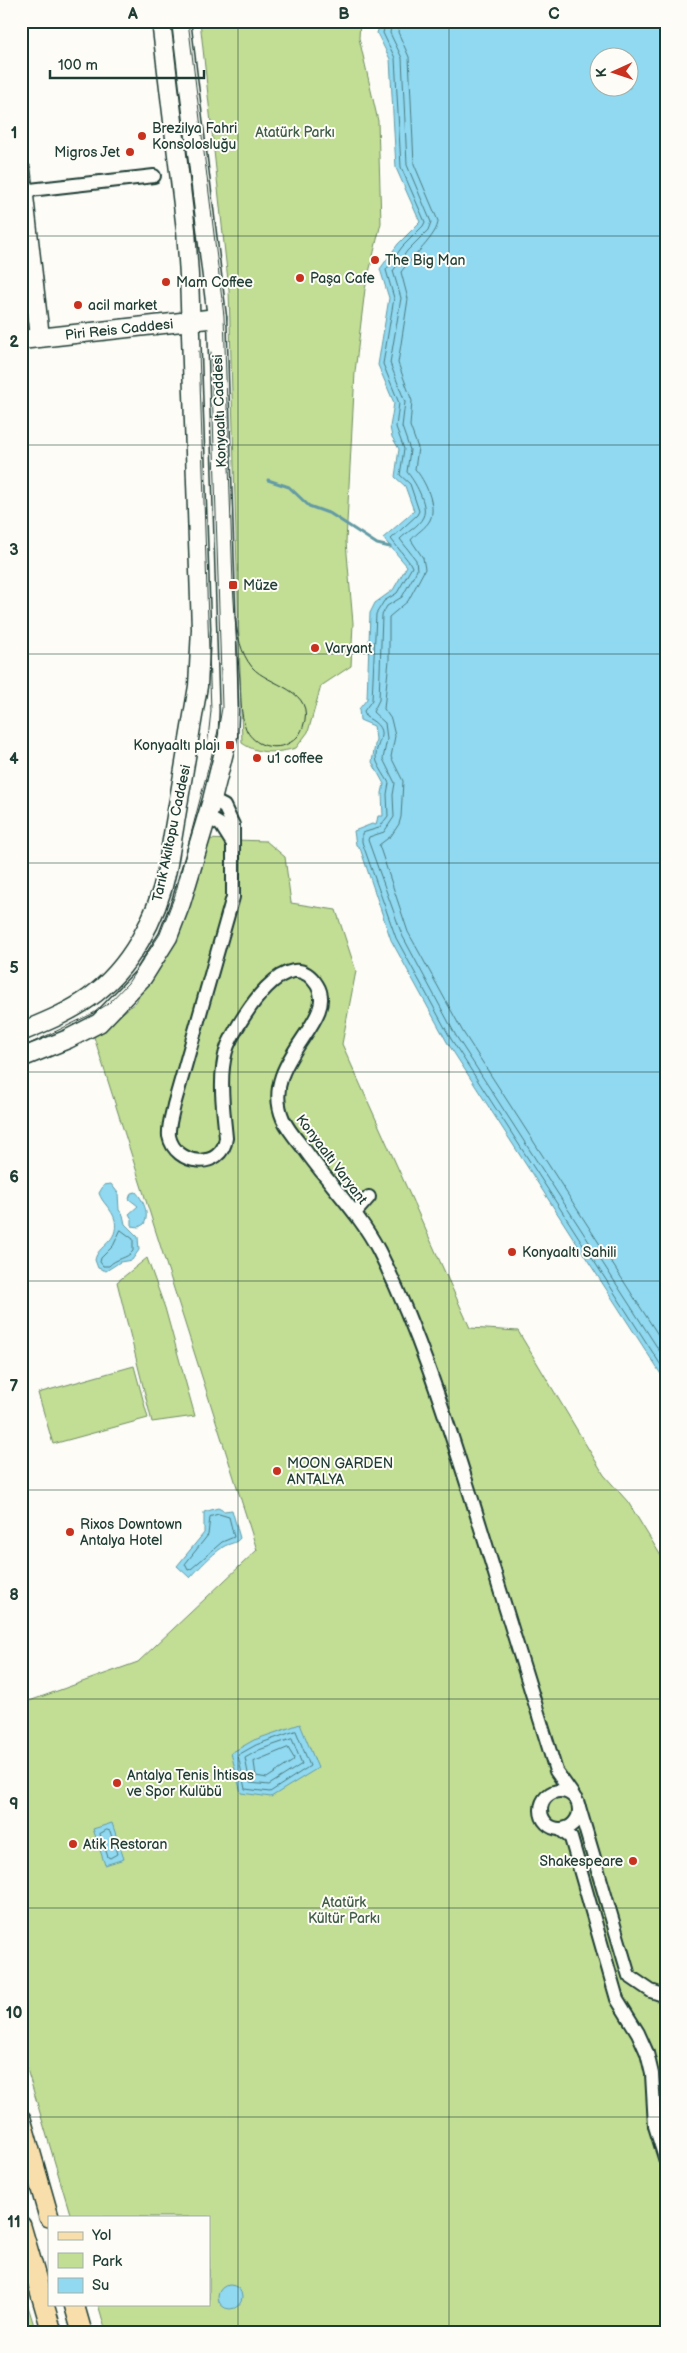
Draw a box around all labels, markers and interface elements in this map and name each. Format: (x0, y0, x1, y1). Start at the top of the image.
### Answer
text: A (127, 5, 138, 24)
text: B (338, 5, 350, 24)
text: C (548, 5, 560, 24)
scale bar (50, 48, 204, 80)
north arrow (590, 48, 640, 98)
text: 100 m (58, 56, 98, 75)
text: K (593, 67, 610, 78)
place label: Brezilya Fahri Konsolosluğu (152, 120, 237, 153)
text: 1 (11, 124, 17, 143)
park label: Atatürk Parkı (255, 124, 335, 141)
marker: Brezilya Fahri Konsolosluğu (136, 130, 148, 142)
place label: Migros Jet (54, 144, 121, 161)
marker: Migros Jet (124, 146, 136, 158)
place label: The Big Man (385, 252, 466, 269)
marker: The Big Man (369, 254, 381, 266)
place label: Paşa Cafe (310, 270, 375, 287)
marker: Paşa Cafe (294, 272, 306, 284)
place label: Mam Coffee (176, 274, 253, 291)
marker: Mam Coffee (160, 276, 172, 288)
place label: acil market (88, 297, 158, 314)
marker: acil market (72, 299, 84, 311)
street label: Piri Reis Caddesi (64, 315, 174, 344)
text: 2 (9, 333, 19, 352)
street label: Konyaaltı Caddesi (209, 354, 230, 468)
text: 3 (9, 541, 19, 560)
place label: Müze (243, 577, 278, 594)
marker: Müze (227, 579, 239, 591)
place label: Varyant (325, 640, 373, 657)
marker: Varyant (309, 642, 321, 654)
place label: Konyaaltı plajı (133, 737, 220, 754)
marker: Konyaaltı plajı (224, 739, 236, 751)
text: 4 (9, 750, 19, 769)
place label: u1 coffee (267, 750, 323, 767)
marker: u1 coffee (251, 752, 263, 764)
street label: Tarık Akıltopu Caddesi (149, 763, 194, 903)
text: 5 (9, 959, 19, 978)
street label: Konyaaltı Varyant (292, 1111, 371, 1208)
text: 6 (9, 1168, 19, 1187)
place label: Konyaaltı Sahili (522, 1244, 617, 1261)
marker: Konyaaltı Sahili (506, 1246, 518, 1258)
text: 7 (10, 1377, 19, 1396)
place label: MOON GARDEN ANTALYA (287, 1455, 393, 1488)
marker: MOON GARDEN ANTALYA (271, 1465, 283, 1477)
place label: Rixos Downtown Antalya Hotel (80, 1516, 182, 1549)
marker: Rixos Downtown Antalya Hotel (64, 1526, 76, 1538)
text: 8 (9, 1586, 19, 1605)
place label: Antalya Tenis İhtisas ve Spor Kulübü (126, 1766, 254, 1800)
marker: Antalya Tenis İhtisas ve Spor Kulübü (111, 1777, 123, 1789)
text: 9 (9, 1795, 19, 1814)
place label: Atik Restoran (83, 1836, 167, 1853)
marker: Atik Restoran (67, 1838, 79, 1850)
place label: Shakespeare (540, 1853, 623, 1870)
marker: Shakespeare (627, 1855, 639, 1867)
park label: Atatürk Kültür Parkı (308, 1894, 380, 1927)
text: 10 (6, 2004, 22, 2023)
text: 11 (7, 2213, 21, 2232)
legend (48, 2216, 210, 2306)
text: Yol (91, 2226, 111, 2245)
text: Park (92, 2252, 123, 2271)
text: Su (92, 2276, 109, 2295)

